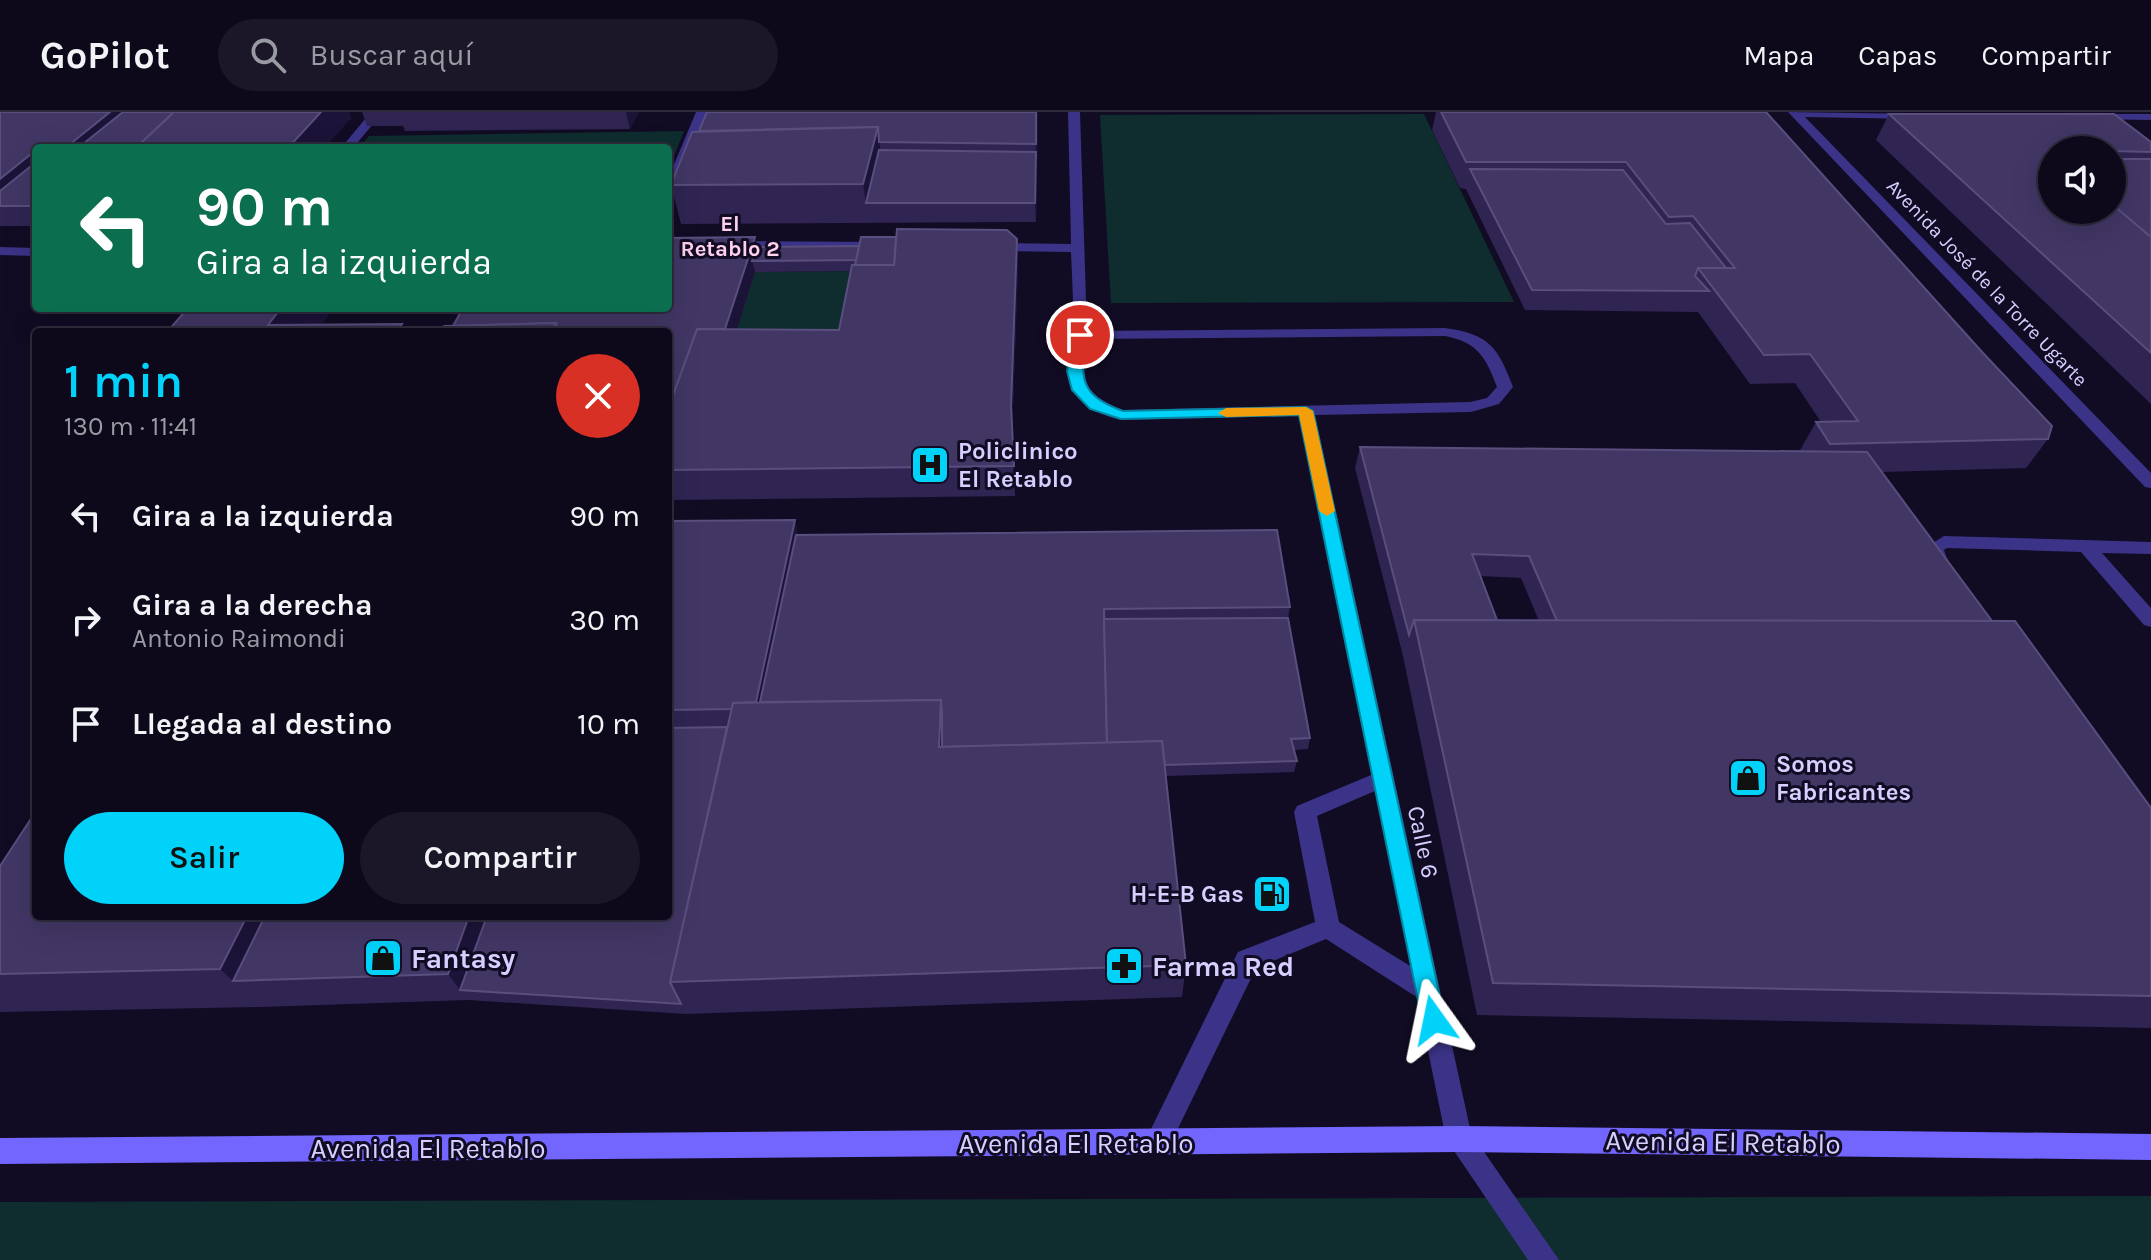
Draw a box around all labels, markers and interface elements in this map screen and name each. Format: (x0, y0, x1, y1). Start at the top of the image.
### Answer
search box (218, 19, 778, 91)
text: GoPilot (40, 33, 170, 78)
icon: search (246, 33, 290, 77)
text: Buscar aquí (310, 37, 474, 73)
text: Mapa (1743, 39, 1814, 72)
text: Capas (1858, 39, 1937, 72)
text: Compartir (1981, 39, 2111, 72)
map controls (2038, 136, 2126, 224)
button: sound (2038, 136, 2126, 224)
text: 90 m (196, 174, 333, 239)
street label: Avenida José de la Torre Ugarte (1882, 175, 2092, 391)
icon: left (64, 176, 168, 280)
district label: El Retablo 2 (681, 211, 779, 262)
text: Gira a la izquierda (196, 241, 492, 283)
pin (1046, 301, 1114, 369)
icon: arrive (1058, 313, 1102, 357)
text: 1 min (64, 353, 183, 409)
button: close (556, 354, 640, 438)
text: 130 m · 11:41 (64, 411, 197, 442)
place label: Policlinico El Retablo (958, 437, 1078, 493)
hospital icon: Policlinico El Retablo (909, 444, 951, 486)
icon: left (64, 494, 108, 538)
text: Gira a la izquierda (132, 498, 394, 534)
text: 90 m (570, 498, 640, 534)
text: Gira a la derecha (132, 587, 373, 623)
icon: right (64, 598, 108, 642)
text: 30 m (569, 602, 640, 638)
text: Antonio Raimondi (132, 623, 346, 654)
icon: arrive (64, 702, 108, 746)
text: Llegada al destino (132, 706, 392, 742)
text: 10 m (577, 706, 640, 742)
place label: Somos Fabricantes (1776, 750, 1911, 806)
shop icon: Somos Fabricantes (1727, 757, 1769, 799)
street label: Calle 6 (1402, 803, 1444, 881)
button: Salir (64, 812, 344, 904)
button: Compartir (360, 812, 640, 904)
fuel station icon: H-E-B Gas (1251, 873, 1293, 915)
place label: H-E-B Gas (1130, 880, 1244, 908)
shop icon: Fantasy (362, 937, 404, 979)
place label: Fantasy (411, 942, 515, 975)
pharmacy icon: Farma Red (1103, 945, 1145, 987)
place label: Farma Red (1152, 950, 1294, 983)
position arrow (1392, 978, 1476, 1062)
street label: Avenida El Retablo (1605, 1123, 1841, 1161)
street label: Avenida El Retablo (958, 1127, 1194, 1160)
street label: Avenida El Retablo (310, 1132, 546, 1165)

